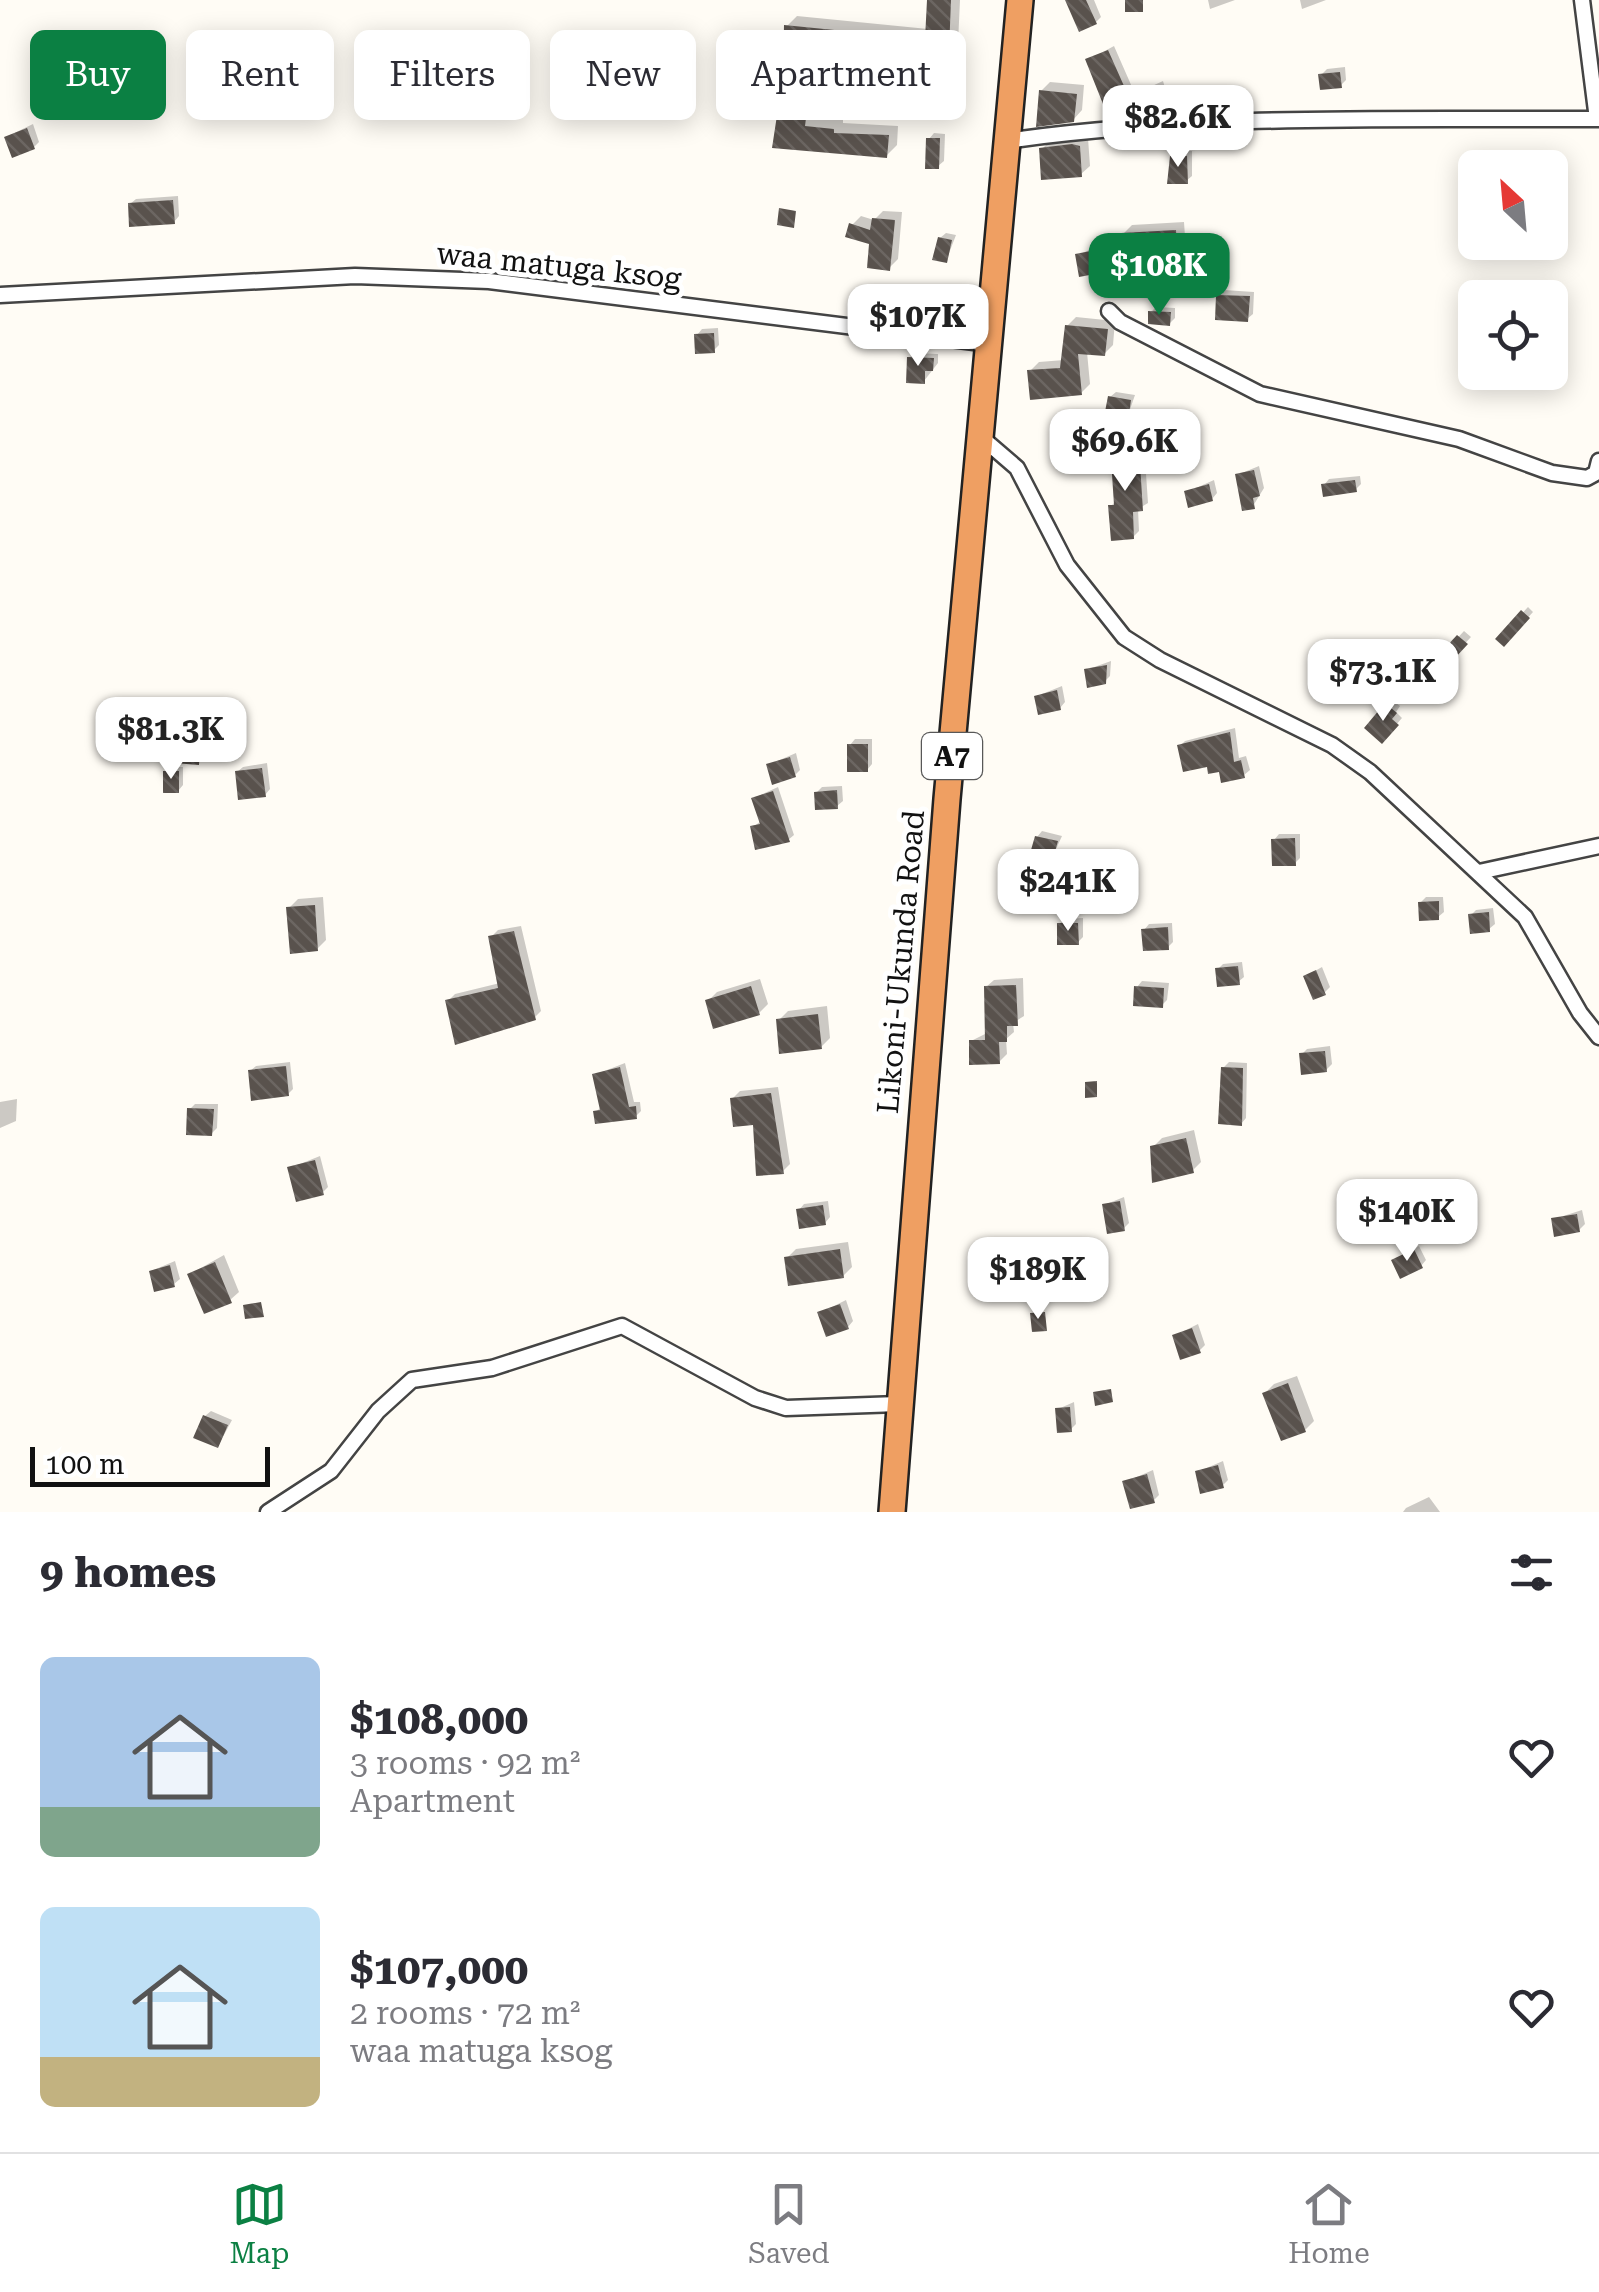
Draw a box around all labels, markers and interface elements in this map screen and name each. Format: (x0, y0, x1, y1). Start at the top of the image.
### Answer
chip: Buy (30, 30, 166, 120)
chip: Rent (186, 30, 334, 120)
chip: Filters (354, 30, 530, 120)
chip: New (550, 30, 696, 120)
chip: Apartment (716, 30, 966, 120)
pin: $82.6K (1097, 85, 1259, 170)
text: $82.6K (1125, 98, 1231, 136)
north arrow (1458, 150, 1568, 260)
map controls (1458, 150, 1568, 390)
pin: $108K (1089, 233, 1229, 318)
street label: waa matuga ksog (435, 235, 683, 296)
text: $108K (1111, 246, 1207, 284)
button: locate (1458, 280, 1568, 390)
pin: $107K (848, 284, 988, 369)
text: $107K (870, 297, 966, 335)
pin: $69.6K (1044, 409, 1206, 494)
text: $69.6K (1072, 422, 1178, 460)
pin: $73.1K (1302, 639, 1464, 724)
text: $73.1K (1330, 652, 1436, 690)
pin: $81.3K (90, 697, 252, 782)
text: $81.3K (118, 710, 224, 748)
road number: A7 (922, 733, 982, 779)
street label: Likoni-Ukunda Road (870, 809, 931, 1115)
pin: $241K (998, 849, 1138, 934)
text: $241K (1020, 862, 1116, 900)
pin: $140K (1337, 1179, 1477, 1264)
text: $140K (1359, 1192, 1455, 1230)
pin: $189K (968, 1237, 1108, 1322)
text: $189K (990, 1250, 1086, 1288)
scale bar (30, 1442, 270, 1486)
text: 100 m (45, 1448, 125, 1481)
icon: filters (1504, 1545, 1559, 1600)
text: 9 homes (40, 1548, 216, 1597)
text: $108,000 (350, 1695, 528, 1744)
icon: home (120, 1697, 240, 1817)
icon: heart (1504, 1730, 1559, 1785)
text: 3 rooms · 92 m² (350, 1744, 580, 1782)
text: Apartment (350, 1782, 515, 1820)
text: $107,000 (350, 1945, 528, 1994)
icon: home (120, 1947, 240, 2067)
icon: heart (1504, 1980, 1559, 2035)
text: 2 rooms · 72 m² (350, 1994, 580, 2032)
text: waa matuga ksog (350, 2032, 612, 2070)
tab: Map (229, 2177, 289, 2270)
tab: Saved (748, 2177, 829, 2270)
tab: Home (1288, 2177, 1370, 2270)

